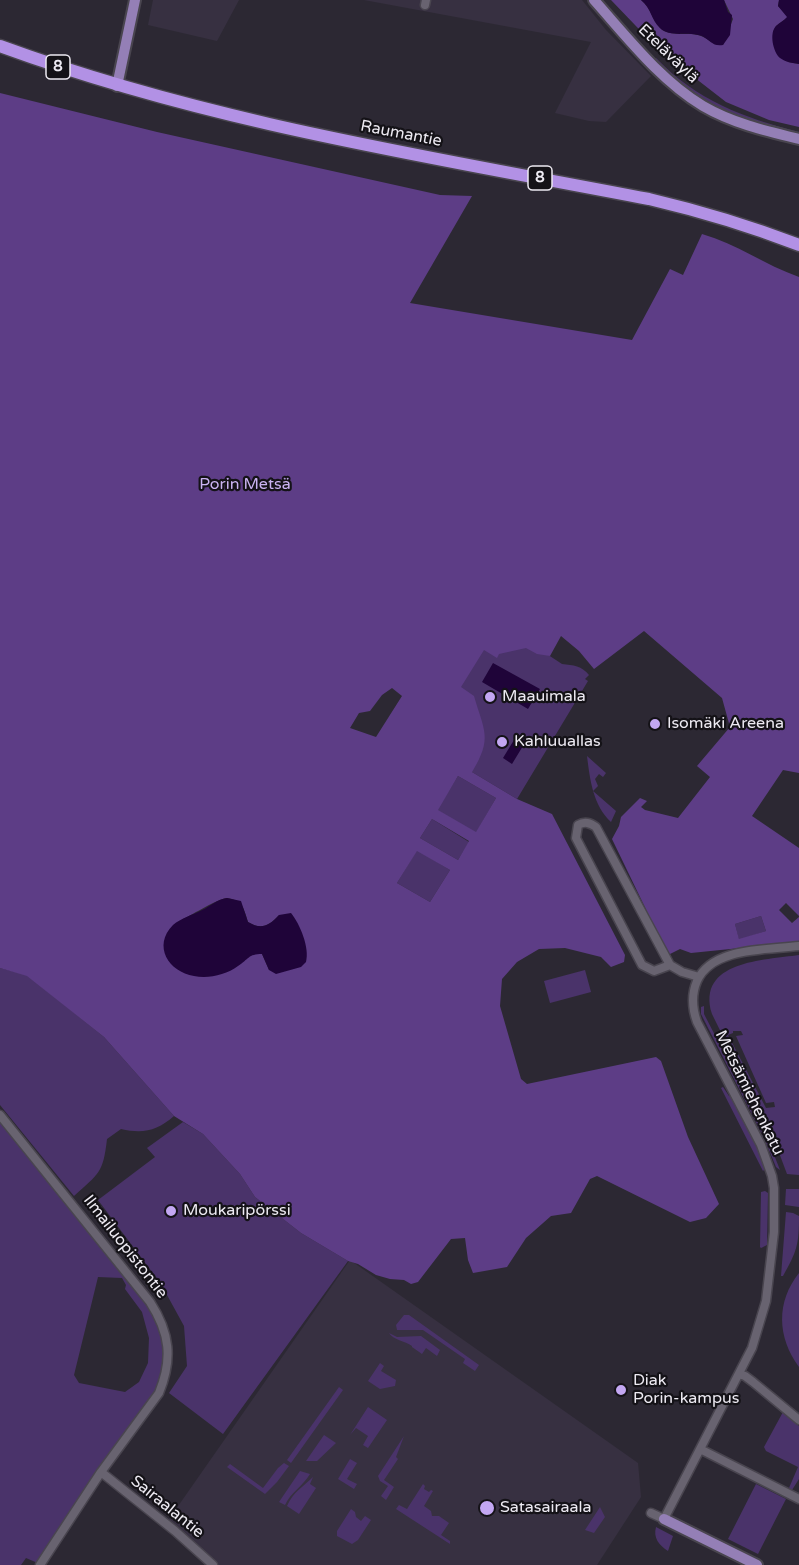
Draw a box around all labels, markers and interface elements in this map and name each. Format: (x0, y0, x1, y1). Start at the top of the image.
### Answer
street label: Eteläväylä (634, 20, 702, 88)
road number: 8 (46, 55, 70, 79)
street label: Raumantie (359, 117, 443, 151)
road number: 8 (528, 166, 552, 190)
park label: Porin Metsä (199, 475, 291, 495)
place label: Maauimala (502, 687, 586, 707)
marker: Maauimala (483, 690, 497, 704)
place label: Isomäki Areena (667, 714, 784, 734)
marker: Isomäki Areena (648, 717, 662, 731)
place label: Kahluuallas (514, 732, 601, 752)
marker: Kahluuallas (495, 735, 509, 749)
street label: Metsämiehenkatu (710, 1027, 788, 1159)
street label: Ilmailuopistontie (79, 1192, 171, 1302)
place label: Moukaripörssi (183, 1201, 291, 1221)
marker: Moukaripörssi (164, 1204, 178, 1218)
place label: Diak Porin-kampus (633, 1371, 739, 1409)
marker: Diak Porin-kampus (614, 1383, 628, 1397)
street label: Sairaalantie (127, 1472, 207, 1542)
place label: Satasairaala (500, 1498, 592, 1518)
marker: Satasairaala (478, 1499, 496, 1517)

